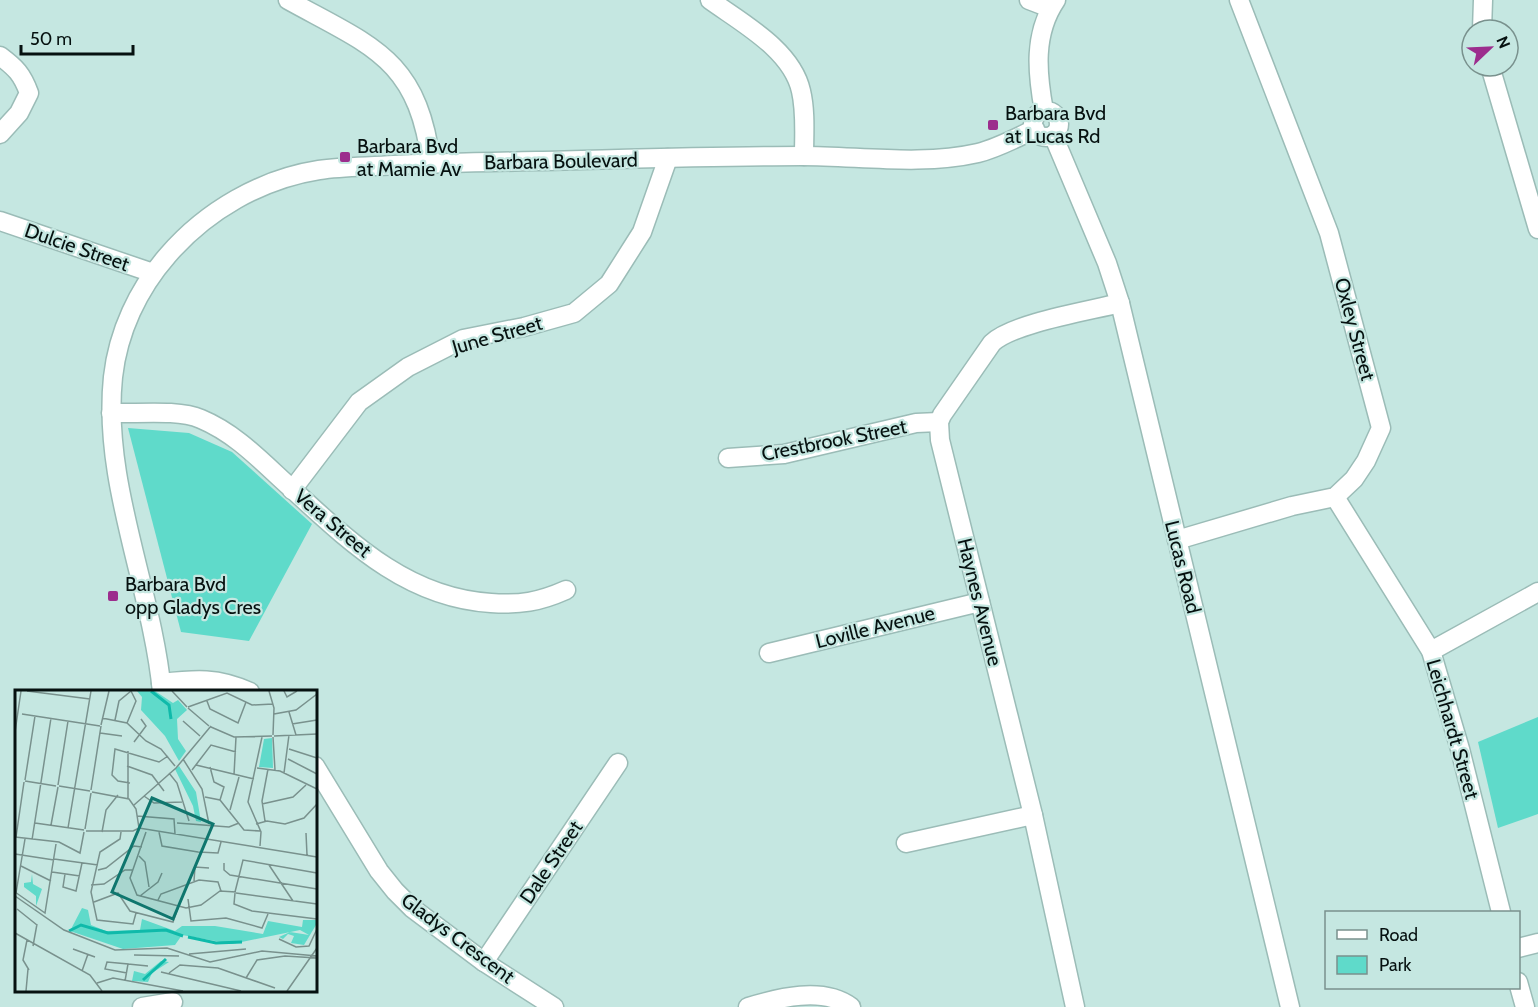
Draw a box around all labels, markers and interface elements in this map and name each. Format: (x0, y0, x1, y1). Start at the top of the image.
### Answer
scale bar (21, 18, 134, 56)
north arrow (1460, 18, 1520, 78)
text: 50 m (30, 28, 72, 50)
text: N (1492, 33, 1514, 51)
place label: Barbara Bvd at Lucas Rd (1005, 101, 1106, 148)
marker: Barbara Bvd at Lucas Rd (986, 118, 1000, 132)
place label: Barbara Bvd at Mamie Av (357, 134, 461, 181)
street label: Barbara Boulevard (484, 148, 638, 174)
marker: Barbara Bvd at Mamie Av (338, 150, 352, 164)
street label: Dulcie Street (22, 218, 133, 276)
street label: Oxley Street (1330, 275, 1380, 383)
street label: June Street (448, 311, 545, 360)
street label: Crestbrook Street (759, 414, 909, 466)
street label: Vera Street (290, 484, 377, 562)
street label: Lucas Road (1160, 518, 1206, 616)
street label: Haynes Avenue (953, 536, 1007, 668)
place label: Barbara Bvd opp Gladys Cres (125, 572, 261, 619)
marker: Barbara Bvd opp Gladys Cres (106, 589, 120, 603)
street label: Loville Avenue (813, 601, 937, 653)
street label: Leichhardt Street (1422, 656, 1485, 802)
inset map (15, 690, 316, 992)
street label: Dale Street (515, 816, 588, 908)
street label: Gladys Crescent (397, 888, 519, 988)
legend (1325, 911, 1520, 989)
text: Road (1379, 924, 1418, 946)
text: Park (1379, 954, 1412, 976)

